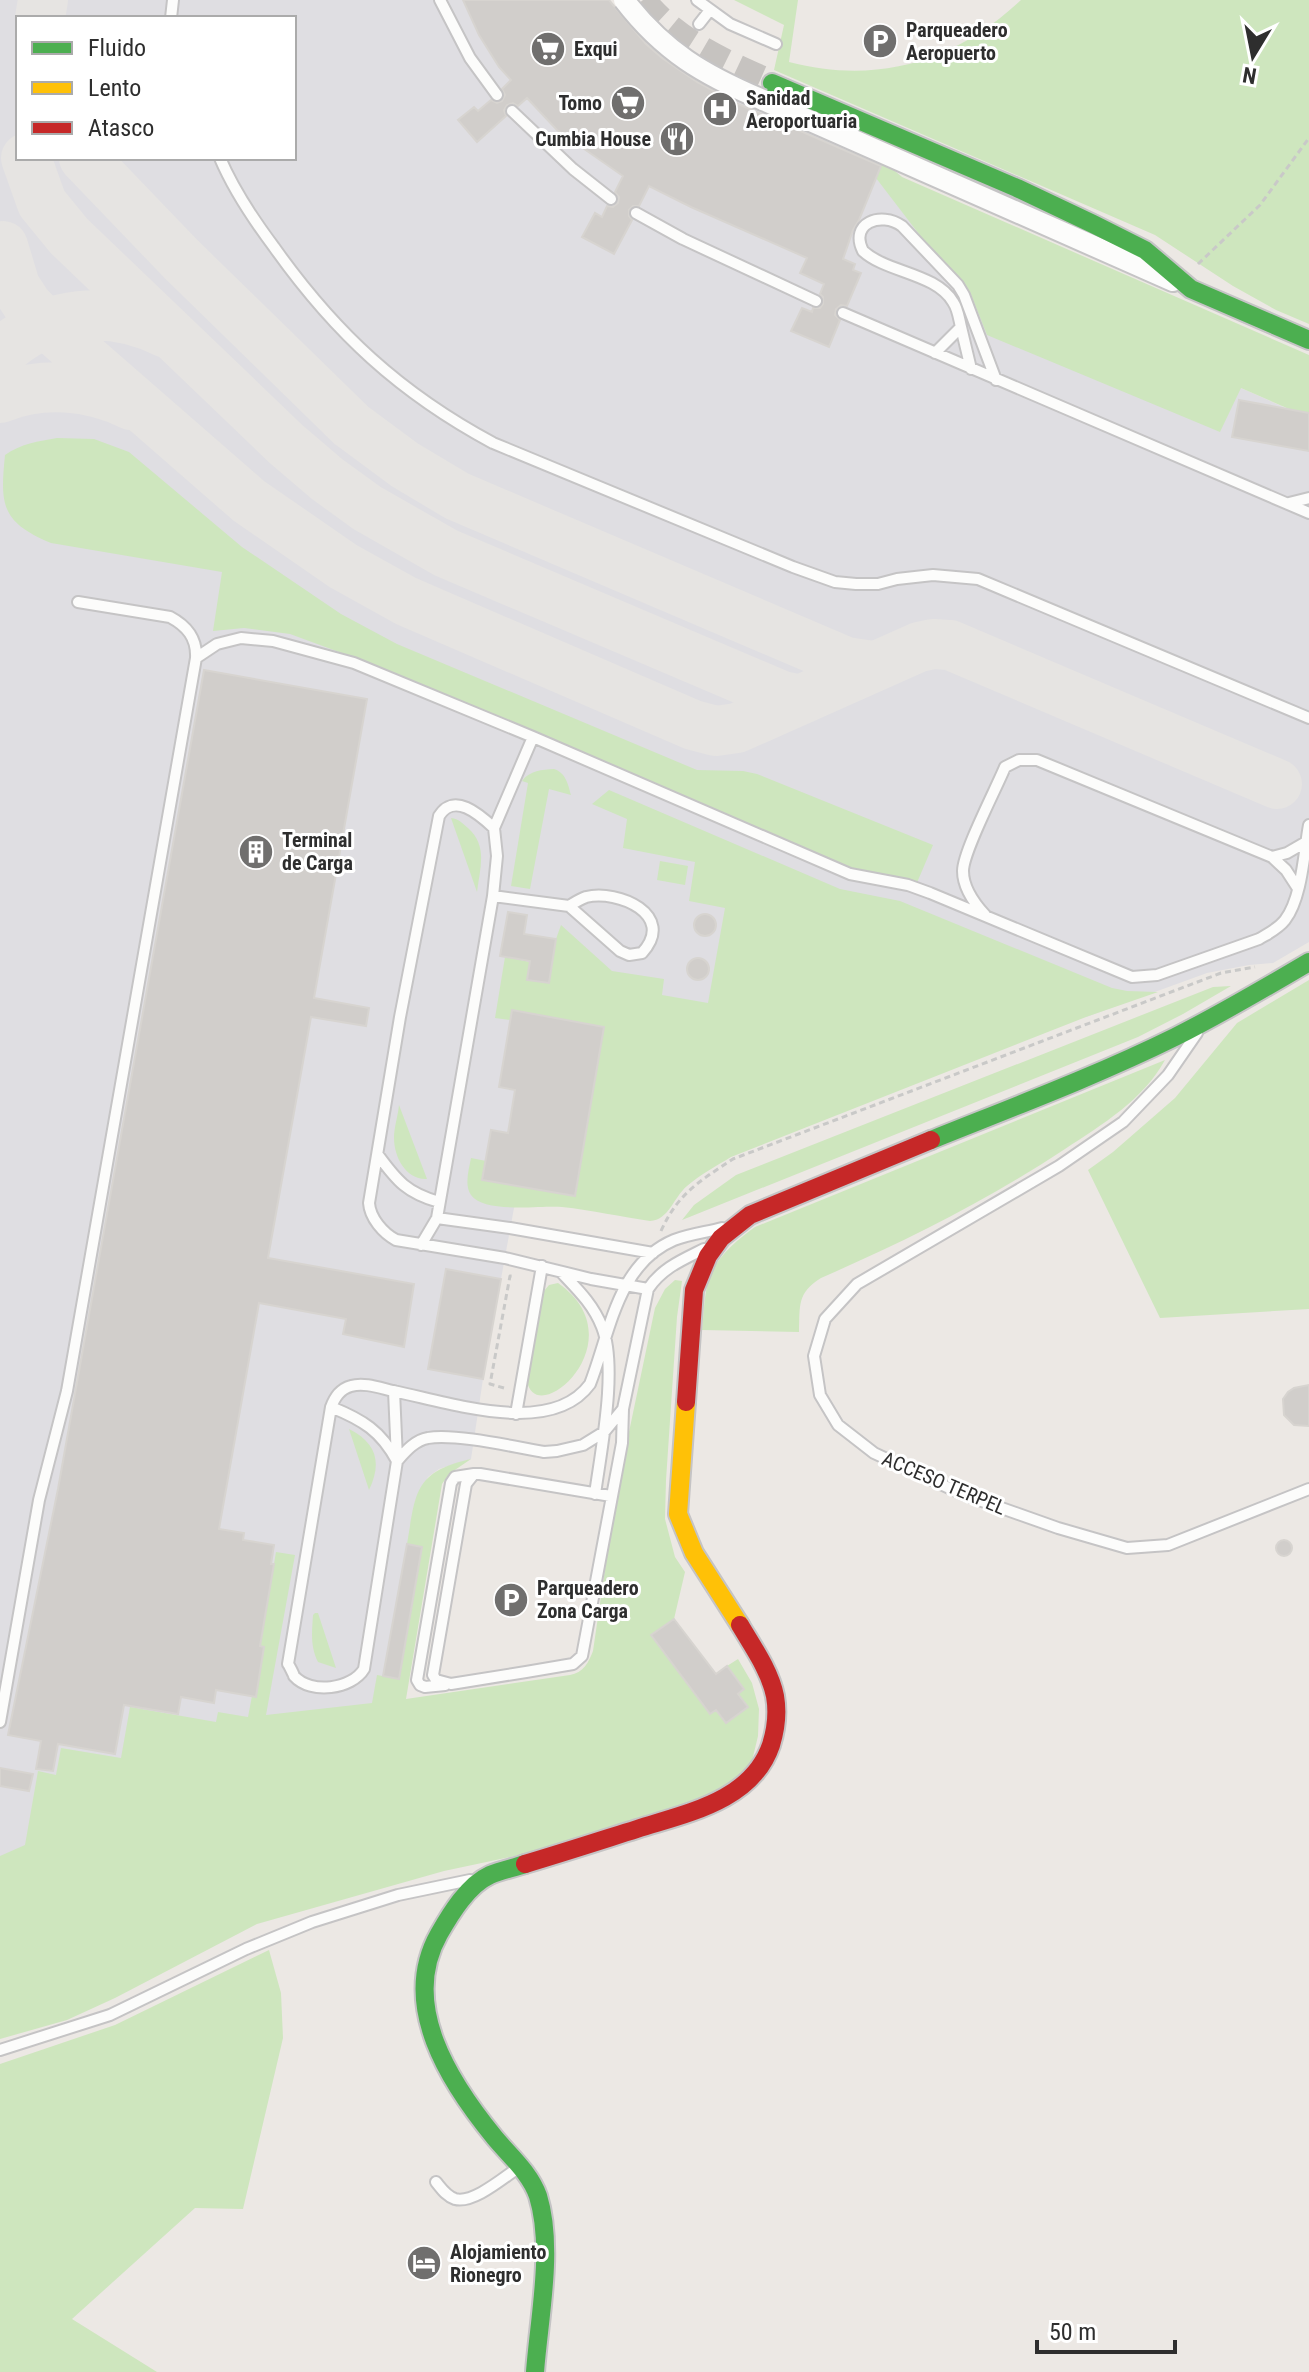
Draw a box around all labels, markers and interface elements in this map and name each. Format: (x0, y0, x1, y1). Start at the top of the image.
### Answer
legend (16, 16, 296, 160)
north arrow (1213, 16, 1293, 96)
place label: Parqueadero Aeropuerto (906, 18, 1008, 65)
parking icon: Parqueadero Aeropuerto (861, 22, 899, 60)
supermarket icon: Exqui (529, 30, 567, 68)
text: Fluido (88, 34, 146, 62)
place label: Exqui (574, 37, 617, 61)
text: N (1241, 62, 1258, 89)
text: Lento (88, 74, 141, 102)
supermarket icon: Tomo (609, 84, 647, 122)
place label: Sanidad Aeroportuaria (746, 86, 857, 133)
hospital icon: Sanidad Aeroportuaria (701, 90, 739, 128)
place label: Tomo (558, 91, 602, 115)
text: Atasco (88, 114, 154, 142)
restaurant icon: Cumbia House (658, 120, 696, 158)
place label: Cumbia House (535, 127, 651, 151)
place label: Terminal de Carga (282, 828, 353, 875)
building icon: Terminal de Carga (237, 833, 275, 871)
street label: ACCESO TERPEL (878, 1446, 1010, 1520)
place label: Parqueadero Zona Carga (537, 1576, 639, 1623)
parking icon: Parqueadero Zona Carga (492, 1581, 530, 1619)
place label: Alojamiento Rionegro (450, 2240, 546, 2287)
hotel icon: Alojamiento Rionegro (405, 2244, 443, 2282)
scale bar (1037, 2304, 1175, 2354)
text: 50 m (1049, 2318, 1096, 2346)

